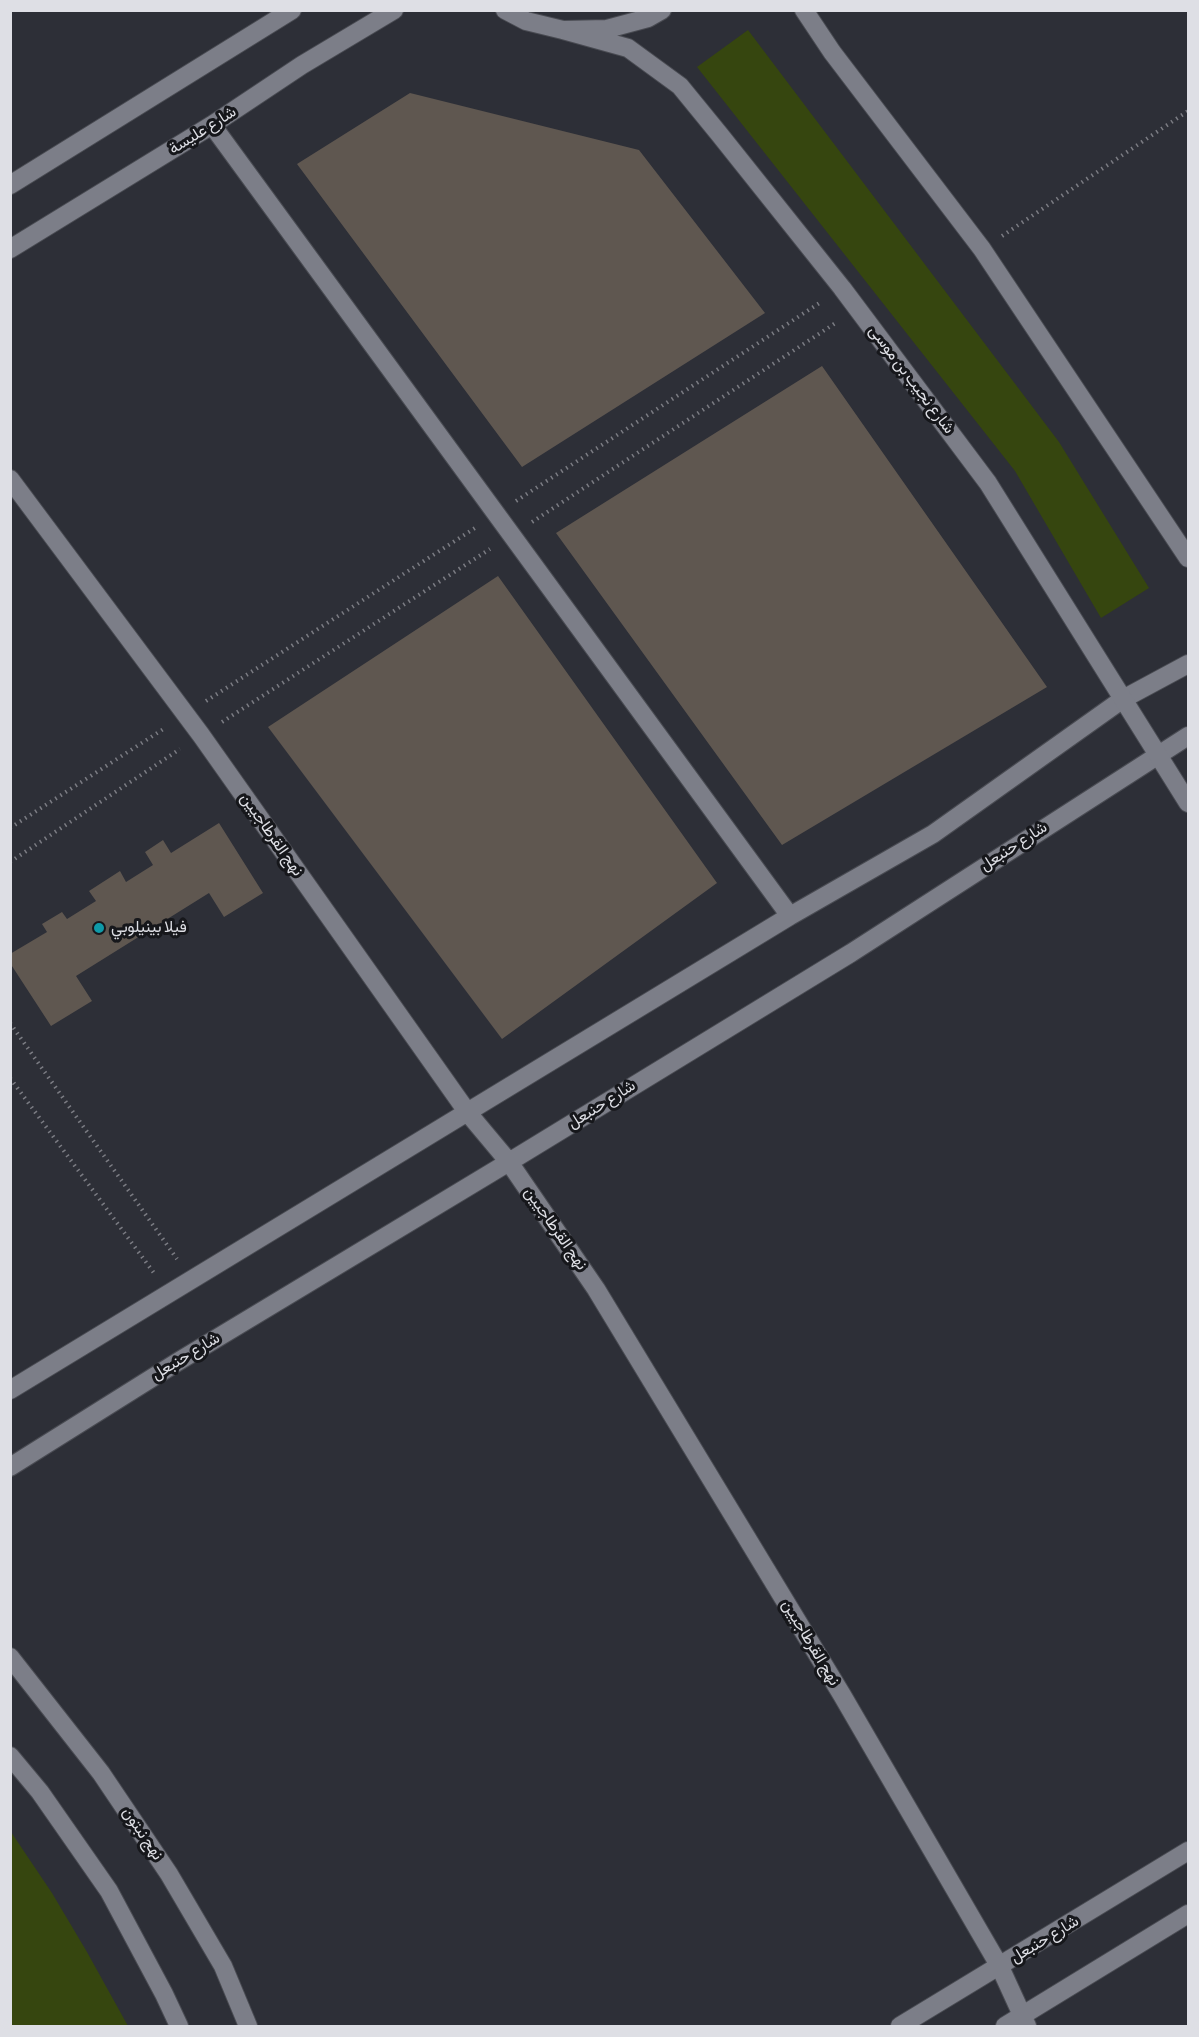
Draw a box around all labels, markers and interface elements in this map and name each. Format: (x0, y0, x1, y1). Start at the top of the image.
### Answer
street label: شارع عليسة (166, 103, 240, 159)
street label: شارع نجيب بن موسى (864, 322, 958, 438)
street label: نهج القرطاجيين (235, 790, 307, 880)
street label: شارع حنبعل (977, 818, 1051, 876)
place label: فيلا بينيلوبي (111, 918, 187, 938)
marker: فيلا بينيلوبي (92, 921, 106, 935)
street label: شارع حنبعل (565, 1077, 639, 1133)
street label: نهج القرطاجيين (519, 1184, 591, 1274)
street label: شارع حنبعل (148, 1329, 224, 1385)
street label: نهج القرطاجيين (777, 1597, 843, 1689)
street label: نهج نبتون (117, 1804, 167, 1864)
street label: شارع حنبعل (1007, 1912, 1083, 1968)

